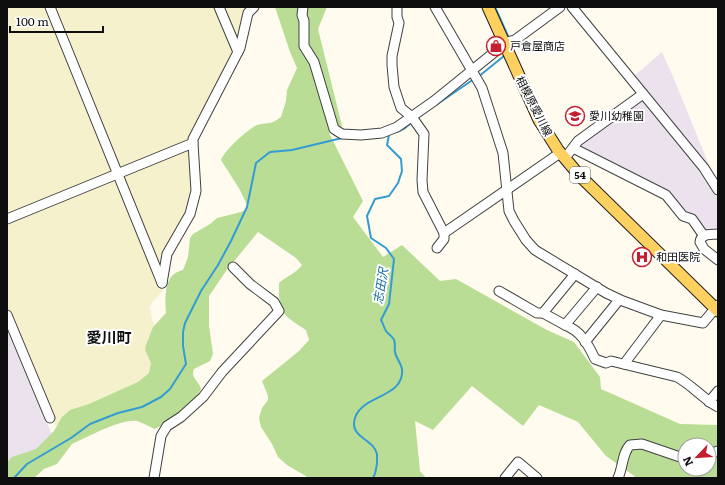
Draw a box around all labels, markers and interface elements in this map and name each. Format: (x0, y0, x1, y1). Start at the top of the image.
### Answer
scale bar (10, 8, 103, 34)
text: 100 m (16, 12, 49, 30)
shop icon: 戸倉屋商店 (485, 35, 507, 57)
place label: 戸倉屋商店 (510, 37, 565, 53)
street label: 相模原愛川線 (513, 73, 557, 139)
school or university icon: 愛川幼稚園 (564, 105, 586, 127)
place label: 愛川幼稚園 (589, 107, 644, 123)
road number: 54 (570, 167, 590, 183)
hospital icon: 和田医院 (631, 246, 653, 268)
place label: 和田医院 (656, 248, 700, 264)
water label: 志田沢 (368, 265, 392, 305)
district label: 愛川町 (86, 325, 132, 348)
north arrow (677, 437, 717, 477)
text: N (678, 454, 696, 469)

